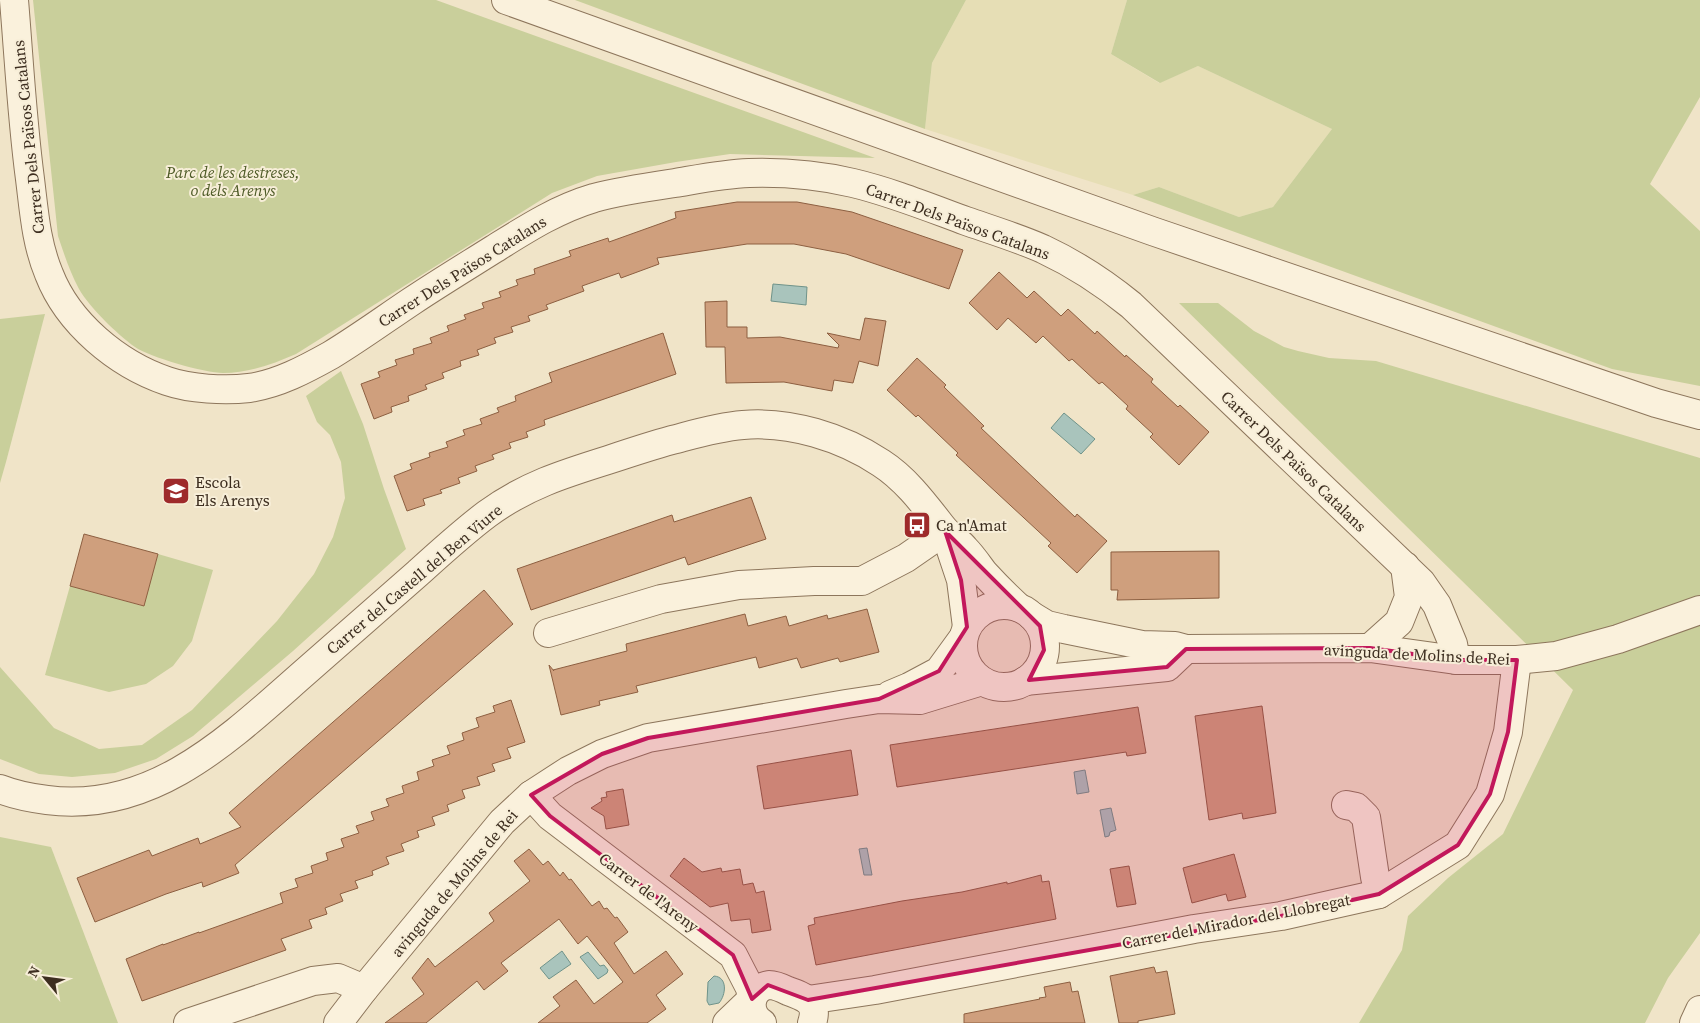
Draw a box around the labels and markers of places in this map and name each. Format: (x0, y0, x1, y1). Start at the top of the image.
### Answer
place label: Escola Els Arenys (195, 471, 270, 511)
school or university icon: Escola Els Arenys (161, 476, 191, 506)
bus stop icon: Ca n'Amat (902, 510, 932, 540)
place label: Ca n'Amat (936, 514, 1008, 536)

